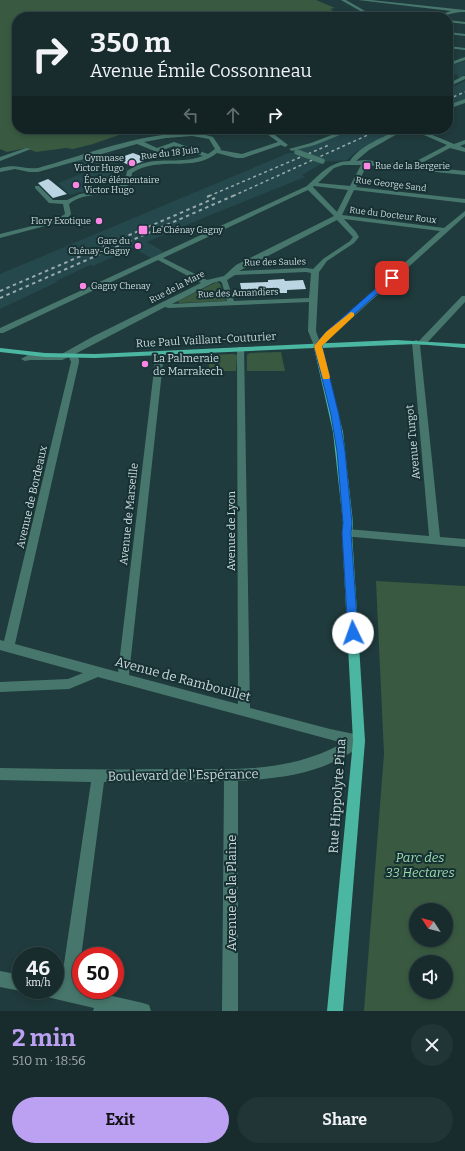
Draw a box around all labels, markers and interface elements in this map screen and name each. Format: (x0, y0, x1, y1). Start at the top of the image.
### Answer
text: 350 m (90, 26, 171, 59)
icon: right (24, 28, 76, 80)
text: Avenue Émile Cossonneau (90, 60, 312, 82)
icon: left (180, 104, 202, 126)
icon: ahead (222, 104, 244, 126)
icon: right (264, 104, 286, 126)
street label: Rue du 18 Juin (140, 144, 200, 162)
place label: Gymnase Victor Hugo (74, 153, 124, 173)
marker: Gymnase Victor Hugo (127, 158, 137, 168)
marker: Rue de la Bergerie (362, 161, 372, 171)
place label: Rue de la Bergerie (375, 161, 450, 171)
place label: École élémentaire Victor Hugo (84, 173, 160, 195)
street label: Rue George Sand (355, 175, 428, 193)
marker: École élémentaire Victor Hugo (71, 180, 81, 190)
street label: Rue du Docteur Roux (349, 205, 437, 225)
place label: Flory Exotique (31, 216, 91, 226)
marker: Flory Exotique (94, 216, 104, 226)
marker: Le Chénay Gagny (137, 224, 149, 236)
place label: Le Chénay Gagny (152, 225, 223, 235)
place label: Gare du Chénay-Gagny (68, 236, 130, 256)
marker: Gare du Chénay-Gagny (133, 241, 143, 251)
street label: Rue des Saules (244, 256, 306, 268)
pin (375, 261, 409, 295)
icon: arrive (381, 267, 403, 289)
street label: Rue de la Mare (148, 269, 206, 305)
marker: Gagny Chenay (78, 281, 88, 291)
place label: Gagny Chenay (91, 281, 151, 291)
street label: Rue des Amandiers (197, 287, 279, 299)
street label: Rue Paul Vaillant-Couturier (136, 330, 277, 350)
place label: La Palmeraie de Marrakech (153, 352, 223, 378)
marker: La Palmeraie de Marrakech (140, 359, 150, 369)
street label: Avenue Turgot (403, 404, 423, 480)
street label: Avenue de Bordeaux (14, 444, 50, 550)
street label: Avenue de Marseille (117, 462, 141, 566)
street label: Avenue de Lyon (225, 491, 238, 571)
position arrow (332, 612, 374, 654)
street label: Avenue de Rambouillet (114, 654, 253, 704)
street label: Rue Hippolyte Pina (326, 738, 348, 854)
street label: Boulevard de l'Espérance (107, 766, 259, 784)
street label: Avenue de la Plaine (224, 835, 239, 951)
park label: Parc des 33 Hectares (385, 850, 455, 880)
north arrow (409, 903, 453, 947)
map controls (409, 903, 453, 999)
speed limit sign: 50 (72, 947, 124, 999)
button: sound (409, 955, 453, 999)
text: 46 (26, 956, 50, 980)
text: km/h (26, 977, 50, 989)
text: 2 min (12, 1024, 76, 1052)
button: close (411, 1024, 453, 1066)
text: 510 m · 18:56 (12, 1053, 86, 1068)
button: Exit (12, 1097, 229, 1143)
button: Share (237, 1097, 453, 1143)

